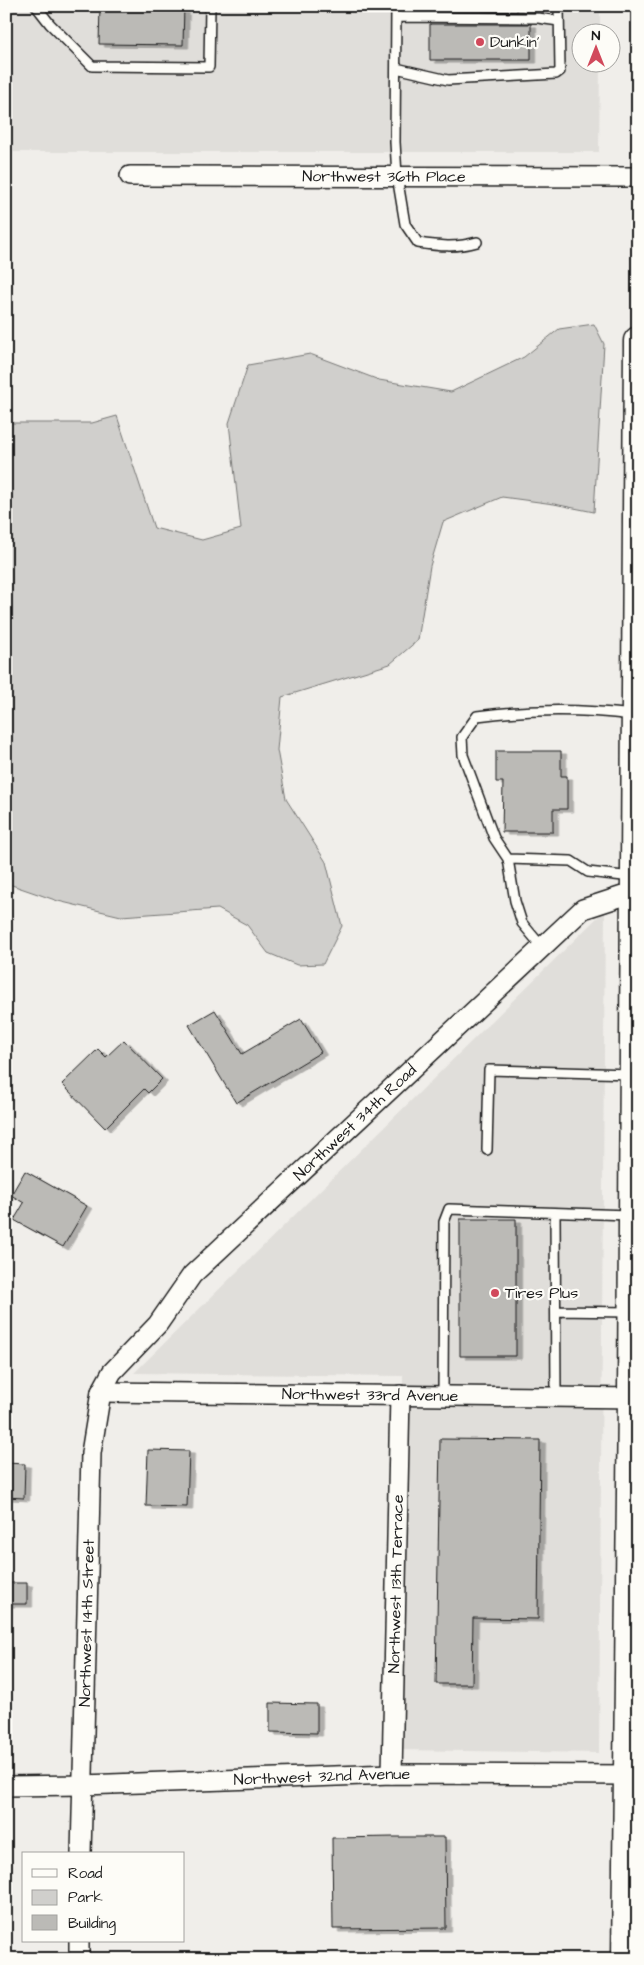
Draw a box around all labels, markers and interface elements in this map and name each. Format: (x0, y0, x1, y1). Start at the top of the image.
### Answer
north arrow (572, 22, 622, 72)
text: N (592, 26, 601, 46)
place label: Dunkin' (490, 31, 539, 53)
marker: Dunkin' (474, 36, 486, 48)
street label: Northwest 36th Place (302, 165, 466, 188)
street label: Northwest 34th Road (288, 1059, 421, 1186)
place label: Tires Plus (505, 1282, 578, 1304)
marker: Tires Plus (489, 1287, 501, 1299)
street label: Northwest 33rd Avenue (282, 1383, 459, 1407)
street label: Northwest 13th Terrace (383, 1494, 409, 1674)
street label: Northwest 14th Street (74, 1538, 100, 1707)
street label: Northwest 32nd Avenue (233, 1763, 411, 1791)
legend (22, 1852, 185, 1942)
text: Road (68, 1863, 103, 1884)
text: Park (68, 1887, 103, 1908)
text: Building (68, 1913, 116, 1935)

